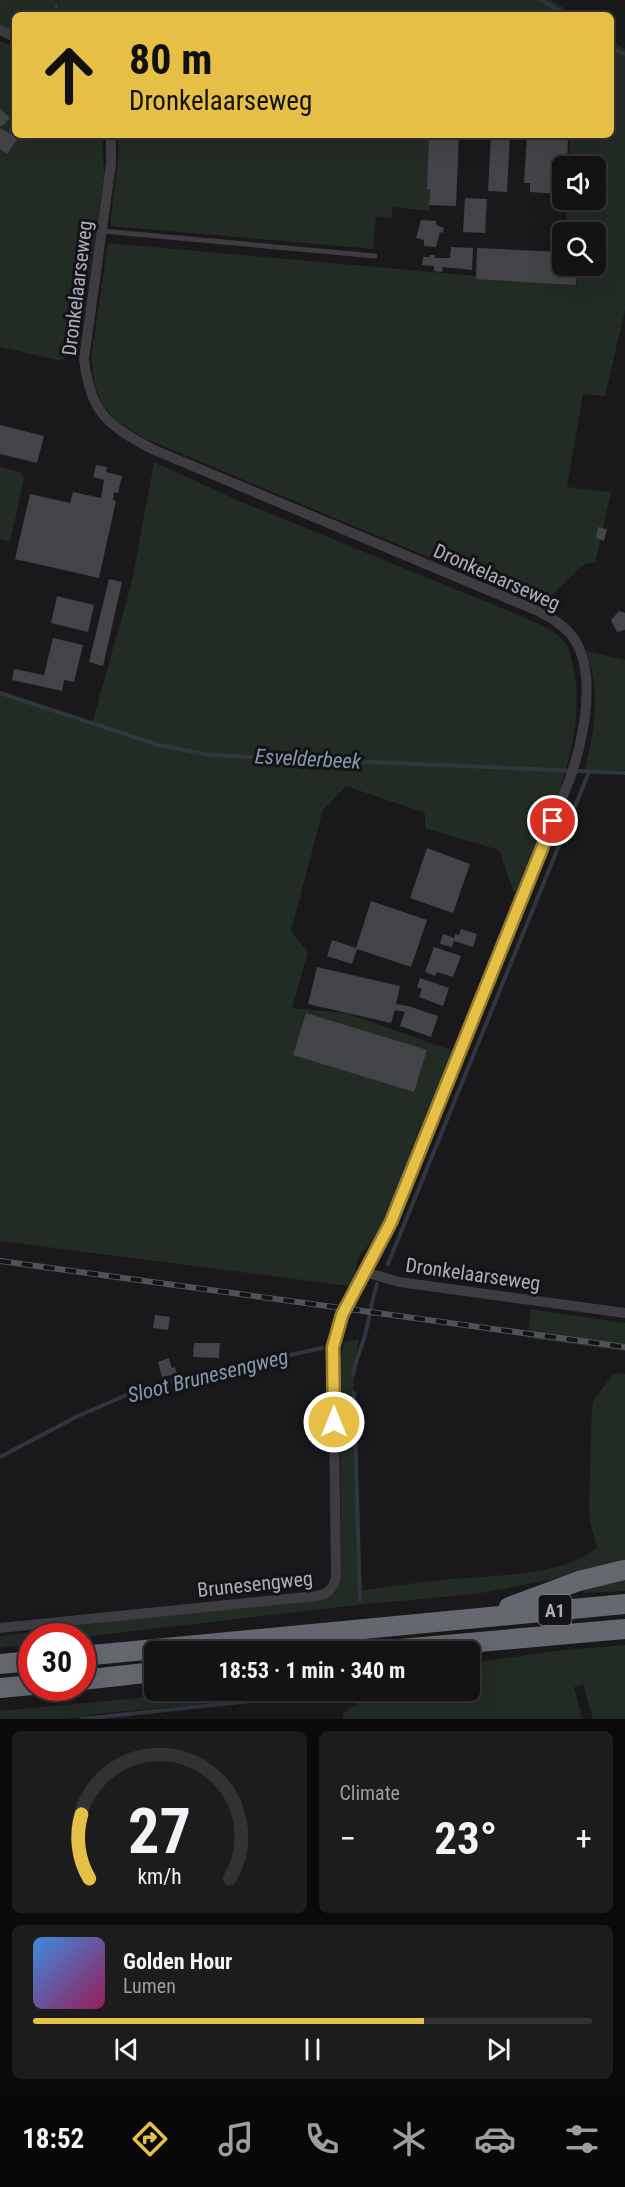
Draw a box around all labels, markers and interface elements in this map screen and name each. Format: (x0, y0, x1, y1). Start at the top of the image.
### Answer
text: 80 m (129, 35, 212, 84)
icon: ahead (30, 36, 108, 114)
text: Dronkelaarseweg (129, 85, 312, 117)
map controls (552, 156, 606, 276)
button: sound (552, 156, 606, 210)
street label: Dronkelaarseweg (57, 219, 97, 357)
button: search (552, 222, 606, 276)
street label: Dronkelaarseweg (430, 538, 564, 616)
water label: Esvelderbeek (254, 744, 363, 774)
pin (527, 795, 578, 846)
icon: arrive (536, 804, 569, 837)
street label: Dronkelaarseweg (404, 1253, 542, 1295)
water label: Sloot Brunesengweg (125, 1344, 291, 1408)
position arrow (302, 1390, 366, 1454)
street label: Brunesengweg (196, 1566, 314, 1602)
road number: A1 (538, 1595, 572, 1625)
speed limit sign: 30 (18, 1623, 96, 1701)
text: 18:53 · 1 min · 340 m (219, 1658, 405, 1683)
text: Climate (340, 1781, 400, 1805)
text: 27 (128, 1795, 191, 1868)
text: 23° (434, 1812, 497, 1865)
text: − (340, 1819, 356, 1858)
text: + (576, 1819, 592, 1858)
text: km/h (137, 1864, 181, 1889)
text: Golden Hour (123, 1949, 232, 1974)
text: Lumen (123, 1974, 176, 1998)
icon: previous (110, 2033, 143, 2066)
icon: pause (296, 2033, 329, 2066)
icon: next (482, 2033, 515, 2066)
icon: directions (129, 2118, 171, 2160)
icon: music (215, 2118, 257, 2160)
icon: phone (301, 2118, 343, 2160)
icon: climate (388, 2118, 430, 2160)
icon: car (474, 2118, 516, 2160)
icon: filters (561, 2118, 603, 2160)
text: 18:52 (22, 2123, 84, 2155)

